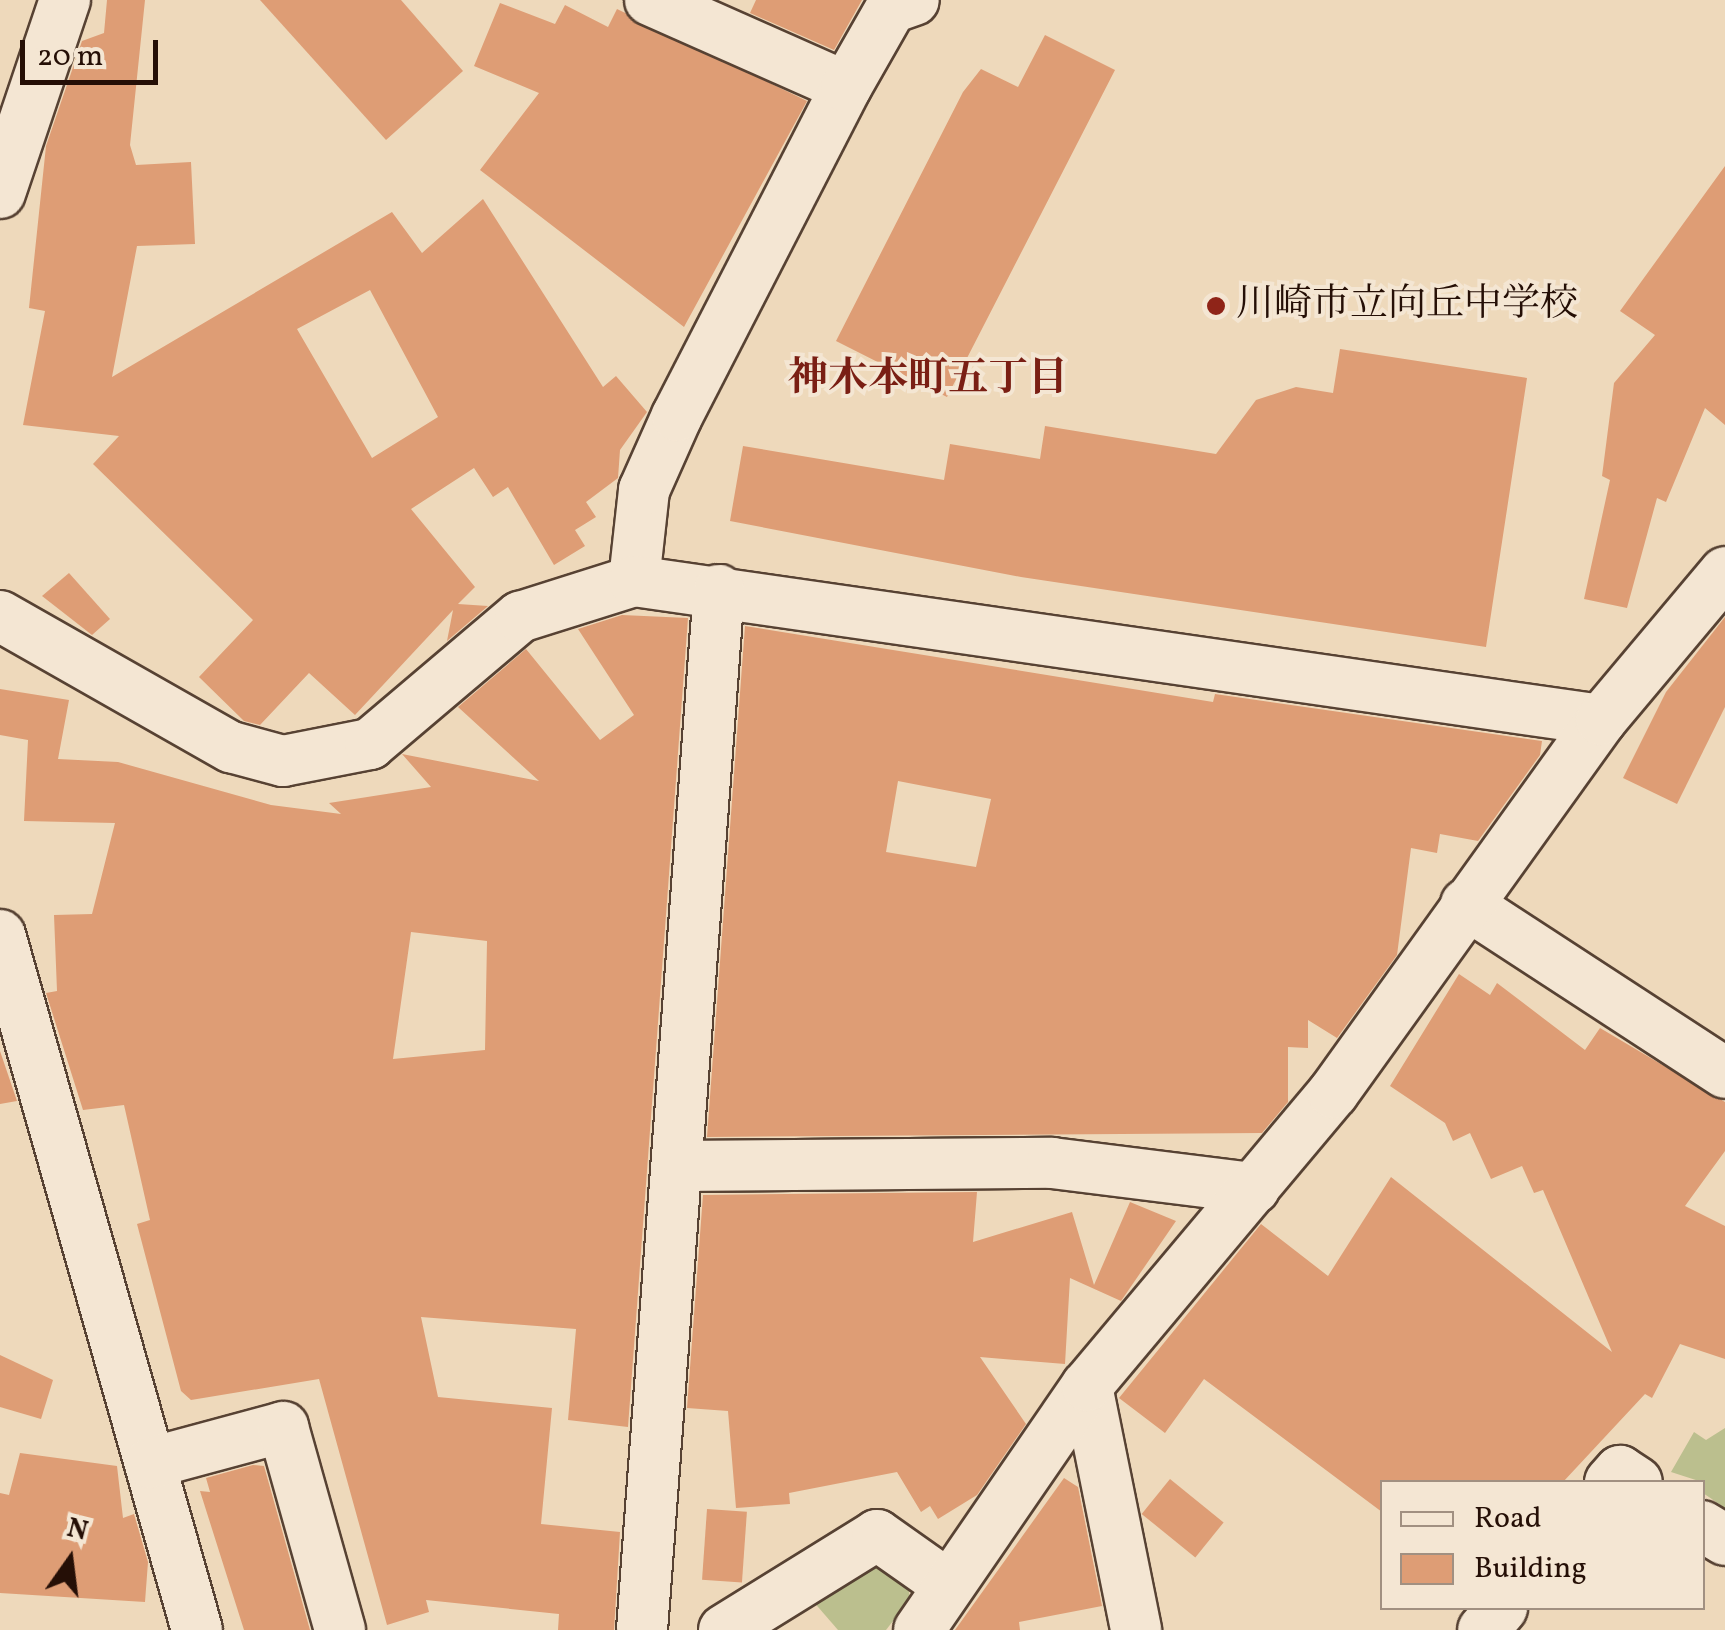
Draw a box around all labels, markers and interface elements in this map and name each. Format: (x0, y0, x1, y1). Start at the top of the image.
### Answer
scale bar (25, 20, 162, 82)
text: 20 m (37, 36, 103, 78)
place label: 川崎市立向丘中学校 (1236, 283, 1578, 329)
marker: 川崎市立向丘中学校 (1205, 295, 1227, 317)
district label: 神木本町五丁目 (788, 356, 1068, 404)
legend (1380, 1480, 1705, 1610)
text: Road (1474, 1498, 1542, 1540)
text: N (63, 1509, 92, 1552)
north arrow (20, 1510, 120, 1610)
text: Building (1474, 1548, 1587, 1590)

